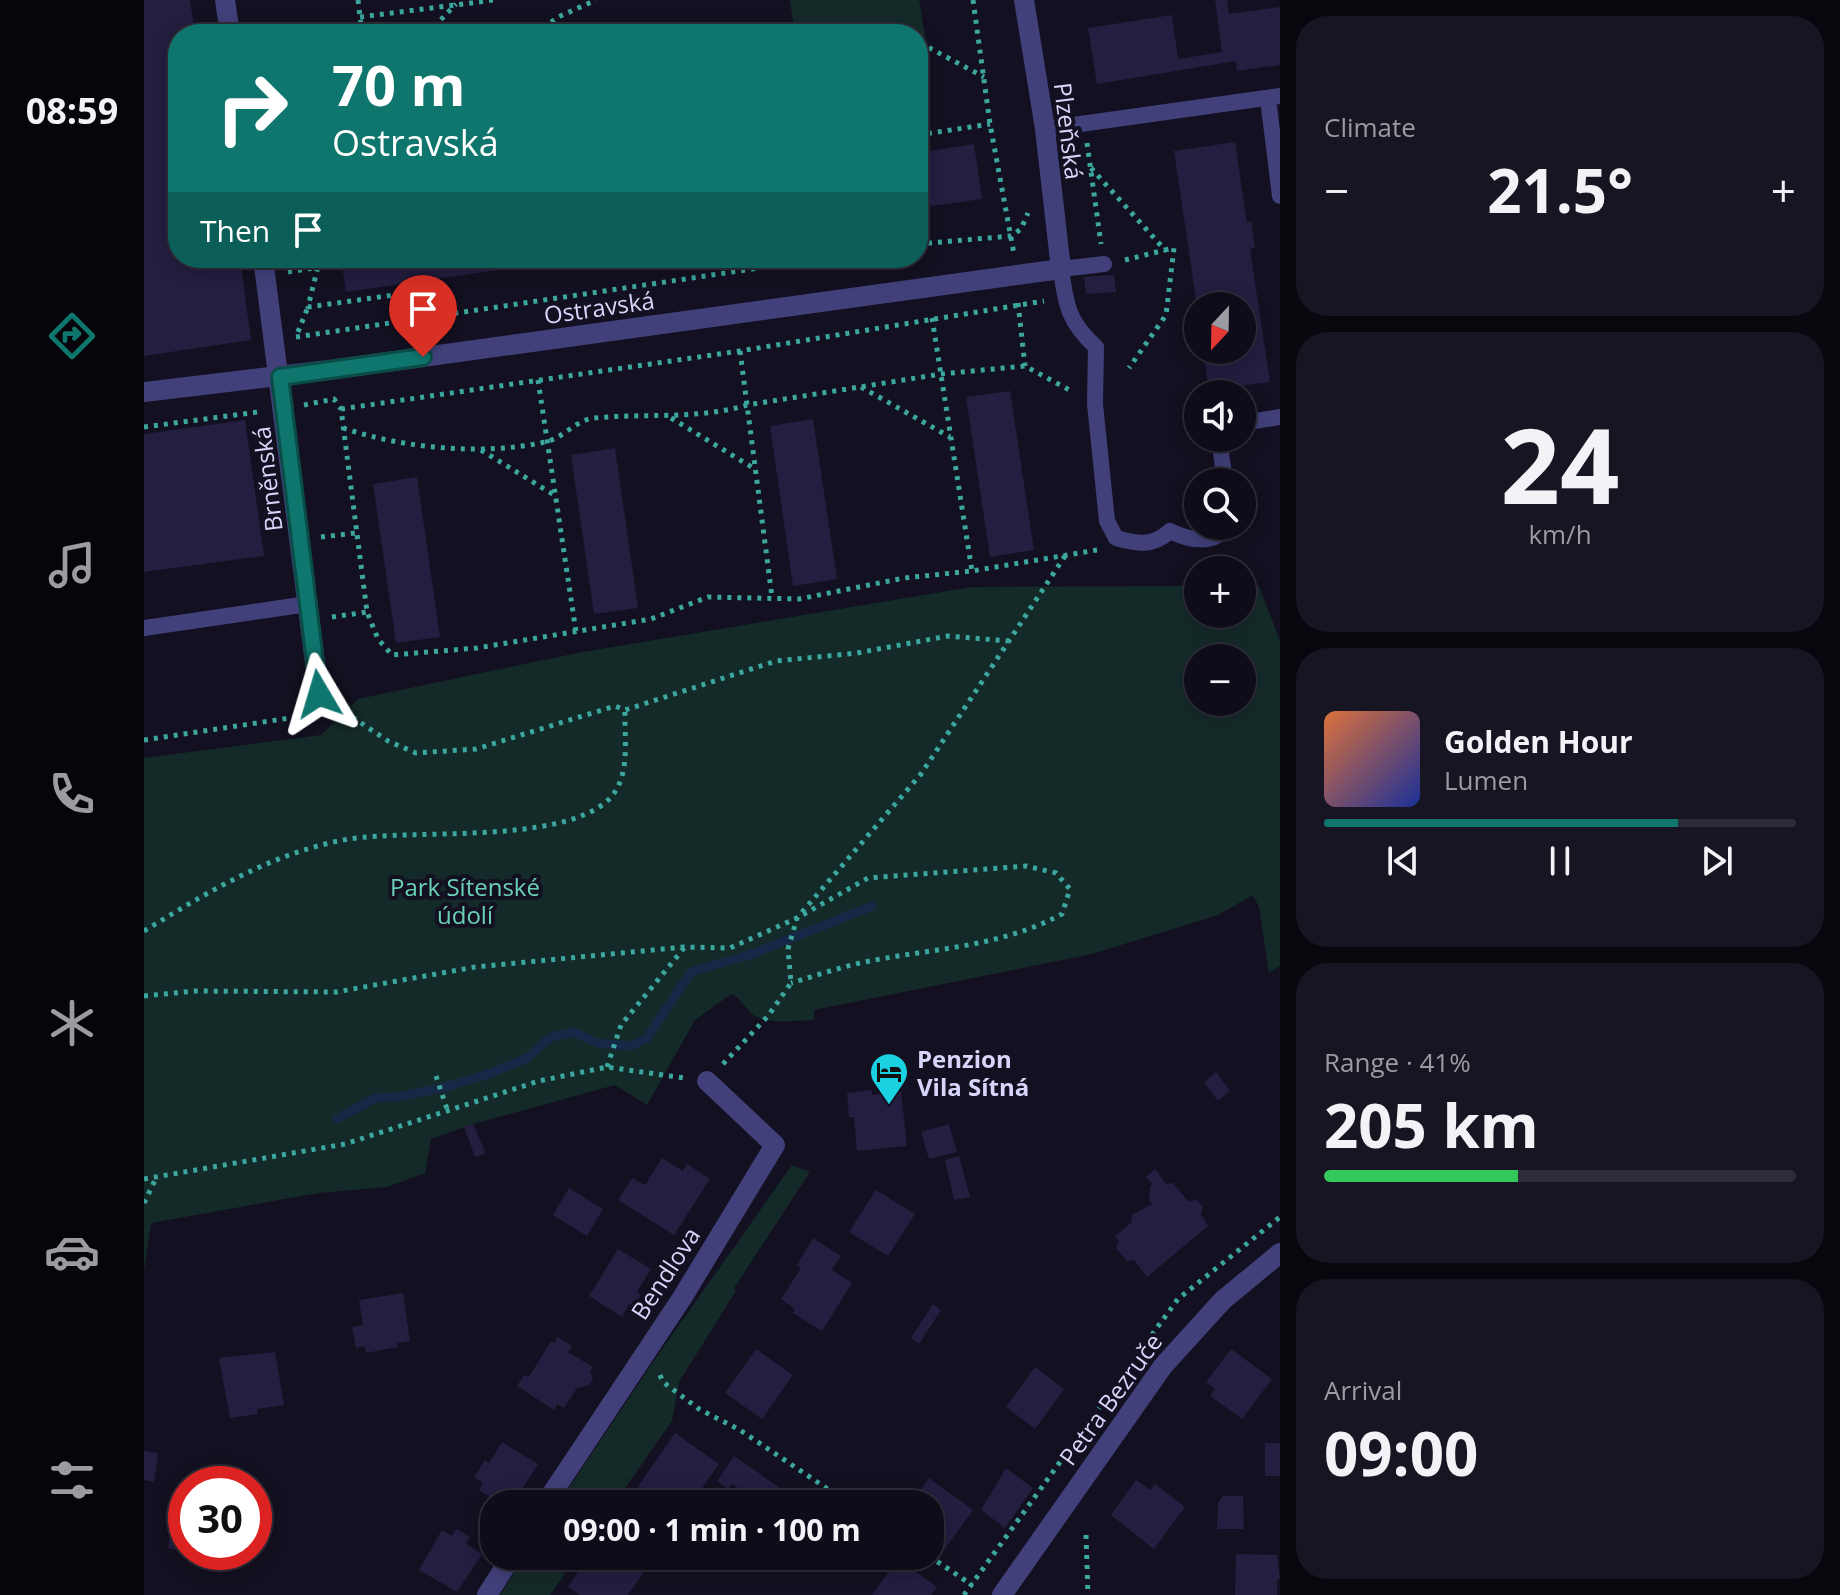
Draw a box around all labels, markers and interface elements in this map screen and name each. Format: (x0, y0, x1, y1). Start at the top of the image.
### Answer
text: 70 m (332, 46, 466, 122)
icon: right (200, 56, 304, 160)
street label: Plzeňská (1047, 81, 1091, 181)
text: 08:59 (26, 86, 118, 135)
text: Climate (1324, 109, 1416, 145)
text: Ostravská (332, 118, 499, 167)
text: 21.5° (1487, 149, 1633, 231)
text: − (1324, 160, 1349, 220)
text: + (1771, 160, 1796, 220)
icon: arrive (286, 208, 330, 252)
text: Then (200, 210, 270, 251)
pin (389, 275, 457, 357)
street label: Ostravská (542, 283, 656, 331)
icon: arrive (401, 287, 445, 331)
north arrow (1184, 292, 1256, 364)
map controls (1184, 292, 1256, 716)
icon: directions (44, 308, 100, 364)
button: sound (1184, 380, 1256, 452)
text: 24 (1501, 393, 1619, 534)
street label: Brněnská (244, 425, 290, 533)
button: search (1184, 468, 1256, 540)
text: km/h (1528, 516, 1592, 552)
icon: music (44, 537, 100, 593)
button: + (1184, 556, 1256, 628)
button: − (1184, 644, 1256, 716)
position arrow (277, 652, 361, 736)
text: Golden Hour (1444, 721, 1633, 762)
text: Lumen (1444, 762, 1528, 798)
icon: phone (44, 766, 100, 822)
icon: previous (1381, 839, 1425, 883)
icon: pause (1538, 839, 1582, 883)
icon: next (1695, 839, 1739, 883)
park label: Park Sítenské údolí (390, 870, 540, 931)
icon: climate (44, 995, 100, 1051)
place label: Penzion Vila Sítná (917, 1042, 1029, 1103)
text: Range · 41% (1324, 1044, 1471, 1080)
hotel icon: Penzion Vila Sítná (868, 1051, 910, 1106)
text: 205 km (1324, 1084, 1539, 1166)
street label: Bendlova (623, 1220, 707, 1326)
icon: car (44, 1224, 100, 1280)
street label: Petra Bezruče (1051, 1326, 1169, 1472)
text: Arrival (1324, 1372, 1402, 1408)
text: 09:00 (1324, 1412, 1478, 1494)
icon: filters (44, 1452, 100, 1508)
speed limit sign: 30 (168, 1466, 272, 1570)
text: 09:00 · 1 min · 100 m (563, 1509, 861, 1550)

